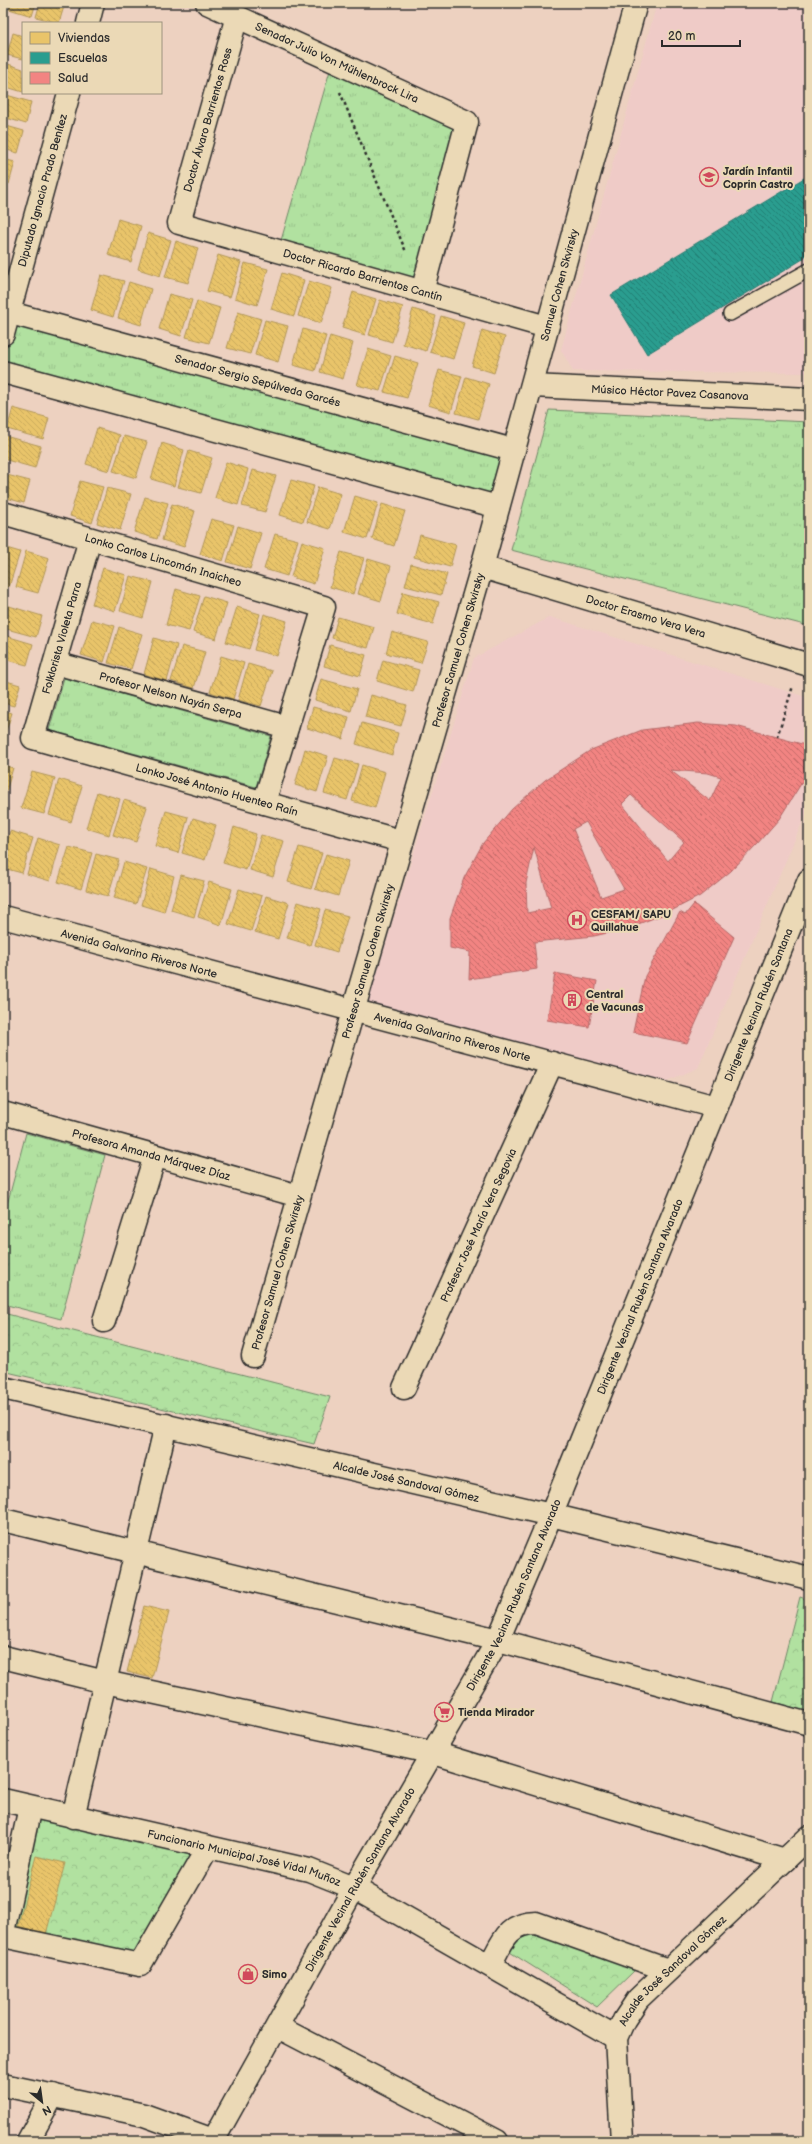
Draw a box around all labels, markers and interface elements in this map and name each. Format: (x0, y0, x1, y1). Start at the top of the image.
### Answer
street label: Senador Julio Von Mühlenbrock Lira (253, 20, 421, 105)
legend (22, 22, 162, 94)
scale bar (662, 22, 740, 48)
text: 20 m (668, 29, 695, 44)
text: Viviendas (58, 31, 110, 46)
street label: Doctor Álvaro Barrientos Ross (180, 46, 235, 194)
text: Escuelas (58, 51, 107, 66)
text: Salud (58, 71, 88, 86)
street label: Diputado Ignacio Prado Benítez (15, 112, 70, 268)
place label: Jardín Infantil Coprin Castro (723, 165, 793, 191)
school or university icon: Jardín Infantil Coprin Castro (698, 166, 720, 188)
street label: Samuel Cohen Skvirsky (538, 227, 581, 342)
street label: Doctor Ricardo Barrientos Cantín (281, 246, 444, 304)
street label: Senador Sergio Sepúlveda Garcés (173, 352, 343, 409)
street label: Músico Héctor Pavez Casanova (591, 382, 749, 403)
street label: Lonko Carlos Lincomán Inaicheo (83, 531, 243, 589)
street label: Profesor Samuel Cohen Skvirsky (429, 571, 486, 729)
street label: Folklorista Violeta Parra (40, 580, 84, 696)
street label: Doctor Erasmo Vera Vera (584, 592, 707, 640)
street label: Profesor Nelson Nayán Serpa (98, 669, 243, 721)
street label: Lonko José Antonio Huenteo Raín (134, 761, 300, 818)
street label: Profesor Samuel Cohen Skvirsky (339, 882, 396, 1040)
place label: CESFAM/ SAPU Quillahue (591, 908, 671, 934)
hospital icon: CESFAM/ SAPU Quillahue (566, 909, 588, 931)
street label: Avenida Galvarino Riveros Norte (60, 926, 219, 980)
street label: Dirigente Vecinal Rubén Santana (721, 926, 795, 1083)
place label: Central de Vacunas (586, 988, 644, 1014)
building icon: Central de Vacunas (561, 989, 583, 1011)
street label: Avenida Galvarino Riveros Norte (373, 1010, 532, 1064)
street label: Profesora Amanda Márquez Díaz (71, 1126, 233, 1183)
street label: Profesor José María Vera Segovia (438, 1146, 519, 1304)
street label: Profesor Samuel Cohen Skvirsky (249, 1194, 306, 1351)
street label: Dirigente Vecinal Rubén Santana Alvarado (594, 1197, 685, 1396)
street label: Alcalde José Sandoval Gómez (332, 1458, 481, 1505)
street label: Dirigente Vecinal Rubén Santana Alvarado (464, 1497, 563, 1693)
supermarket icon: Tienda Mirador (433, 1701, 455, 1723)
place label: Tienda Mirador (458, 1706, 535, 1719)
street label: Dirigente Vecinal Rubén Santana Alvarado (302, 1785, 418, 1974)
street label: Funcionario Municipal José Vidal Muñoz (146, 1827, 343, 1889)
street label: Alcalde José Sandoval Gómez (616, 1912, 729, 2028)
shop icon: Simo (237, 1963, 259, 1985)
place label: Simo (262, 1968, 287, 1981)
north arrow (22, 2082, 62, 2122)
text: N (40, 2103, 53, 2118)

